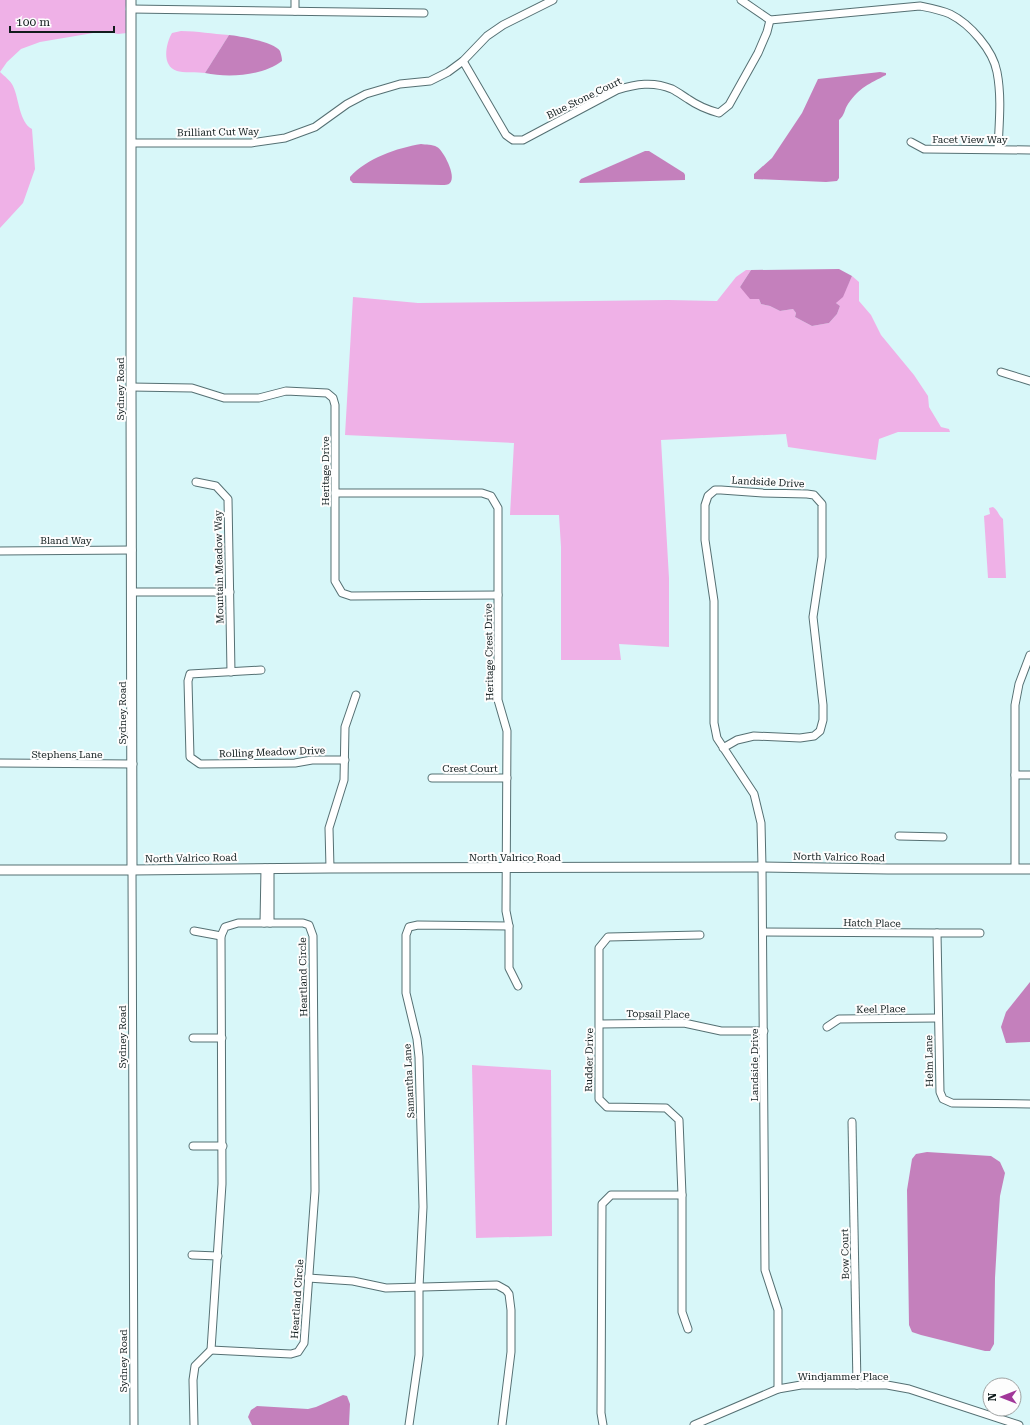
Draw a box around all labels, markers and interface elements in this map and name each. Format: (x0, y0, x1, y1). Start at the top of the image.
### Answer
scale bar (10, 8, 114, 34)
text: 100 m (16, 15, 50, 29)
street label: Blue Stone Court (545, 75, 624, 121)
street label: Brilliant Cut Way (177, 126, 259, 138)
street label: Facet View Way (932, 134, 1008, 145)
street label: Sydney Road (115, 357, 126, 421)
street label: Heritage Drive (320, 436, 331, 506)
street label: Landside Drive (731, 475, 805, 489)
street label: Mountain Meadow Way (213, 510, 225, 624)
street label: Bland Way (40, 535, 92, 546)
street label: Heritage Crest Drive (483, 603, 495, 701)
street label: Sydney Road (117, 681, 128, 745)
street label: Rolling Meadow Drive (219, 745, 326, 759)
street label: Stephens Lane (31, 749, 103, 760)
street label: Crest Court (442, 763, 498, 774)
street label: North Valrico Road (793, 851, 886, 863)
street label: North Valrico Road (145, 852, 238, 864)
street label: North Valrico Road (469, 852, 562, 863)
street label: Hatch Place (843, 917, 901, 929)
street label: Heartland Circle (297, 937, 309, 1017)
street label: Keel Place (856, 1003, 906, 1015)
street label: Sydney Road (117, 1005, 128, 1069)
street label: Topsail Place (626, 1008, 690, 1020)
street label: Rudder Drive (583, 1027, 595, 1092)
street label: Landside Drive (749, 1028, 760, 1102)
street label: Helm Lane (923, 1034, 935, 1087)
street label: Samantha Lane (402, 1043, 416, 1118)
street label: Bow Court (839, 1228, 851, 1280)
street label: Heartland Circle (289, 1258, 305, 1339)
street label: Sydney Road (118, 1329, 129, 1393)
street label: Windjammer Place (798, 1371, 889, 1382)
north arrow (982, 1377, 1022, 1417)
text: N (986, 1392, 999, 1401)

